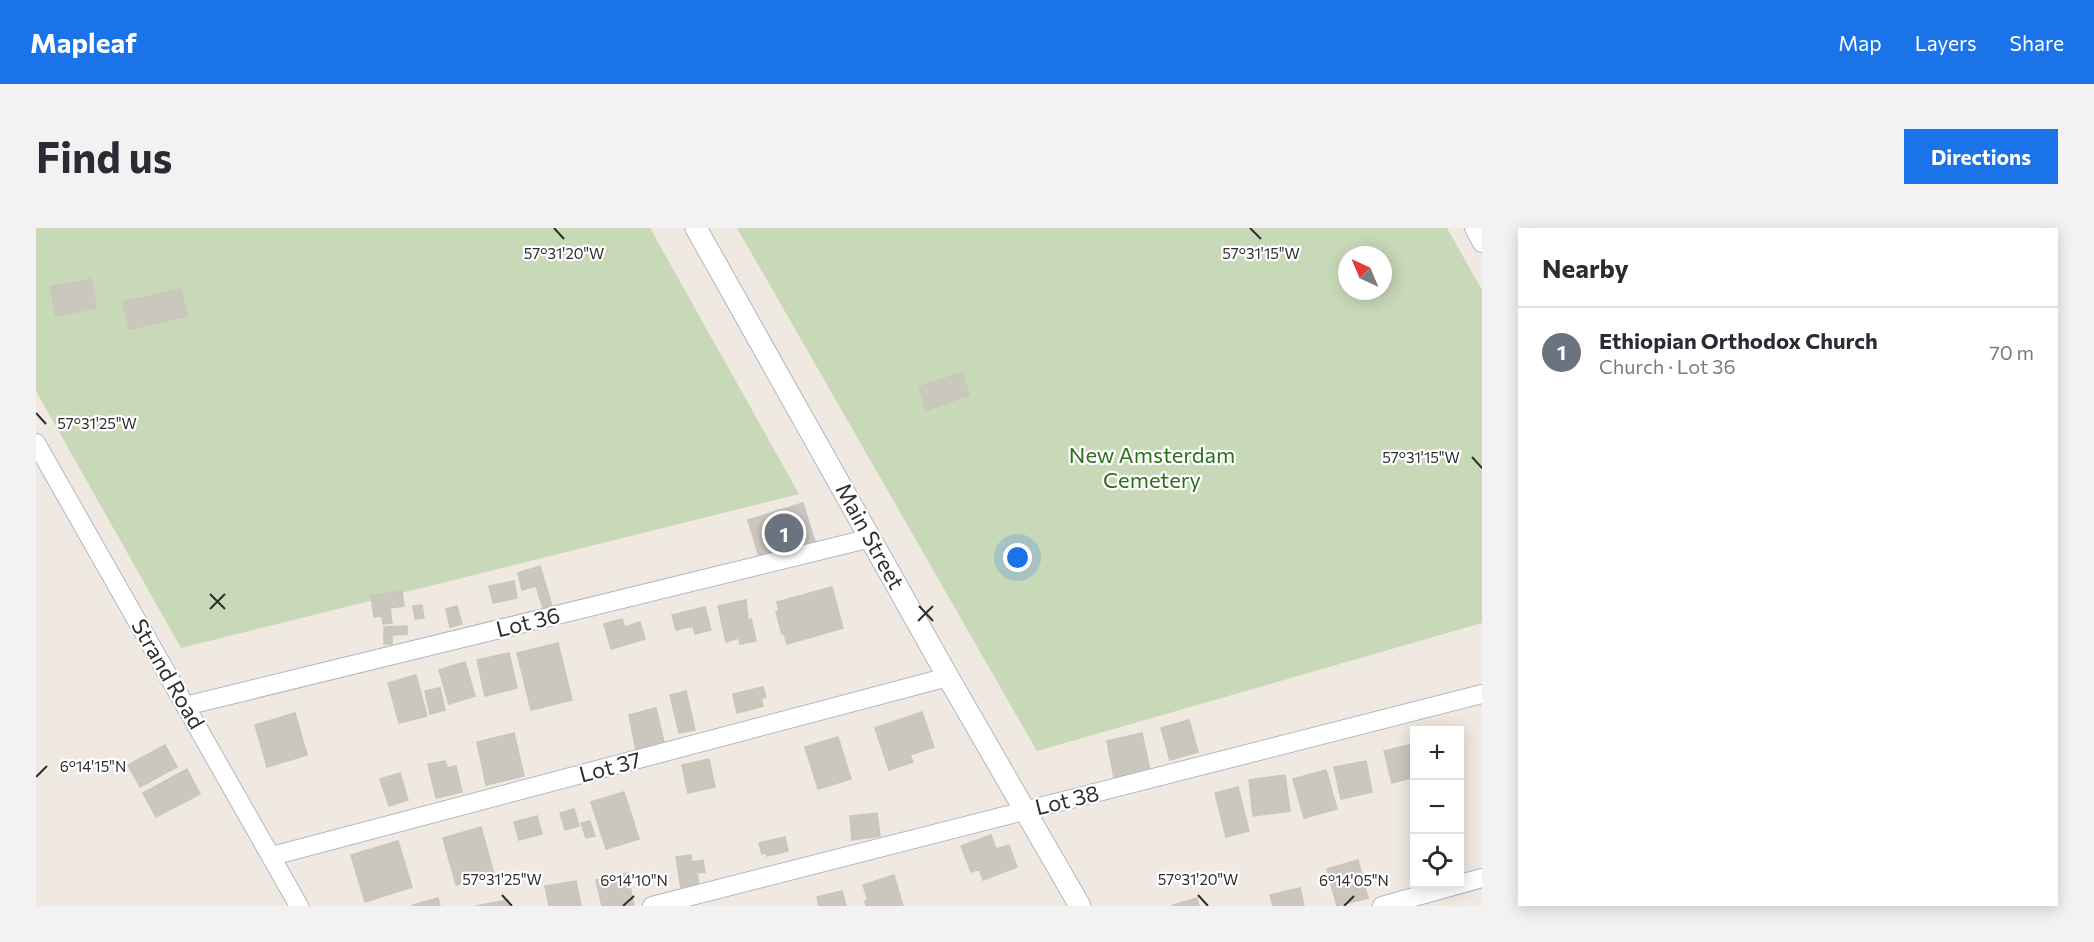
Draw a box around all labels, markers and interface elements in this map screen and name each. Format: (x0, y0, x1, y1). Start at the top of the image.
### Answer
text: Mapleaf (30, 25, 137, 59)
text: Map (1838, 30, 1882, 55)
text: Layers (1915, 30, 1977, 55)
text: Share (2010, 30, 2064, 55)
button: Directions (1904, 129, 2058, 184)
text: Find us (36, 130, 172, 182)
text: 57°31'20"W (524, 244, 604, 262)
text: 57°31'15"W (1222, 244, 1300, 262)
north arrow (1338, 246, 1392, 300)
text: Nearby (1542, 252, 1629, 283)
text: Ethiopian Orthodox Church (1599, 327, 1878, 354)
text: 1 (1557, 340, 1566, 364)
text: 70 m (1989, 340, 2034, 364)
text: Church · Lot 36 (1599, 354, 1736, 378)
text: 57°31'25"W (57, 414, 137, 432)
park label: New Amsterdam Cemetery (1069, 441, 1235, 493)
text: 57°31'15"W (1382, 448, 1460, 466)
street label: Main Street (830, 478, 911, 593)
pin: 1 (764, 510, 804, 556)
your location (1003, 543, 1032, 572)
street label: Lot 36 (493, 601, 563, 642)
street label: Strand Road (126, 614, 211, 734)
map controls (1410, 726, 1464, 888)
button: + (1410, 726, 1464, 780)
street label: Lot 37 (576, 745, 644, 788)
text: 6°14'15"N (60, 757, 126, 775)
street label: Lot 38 (1032, 779, 1102, 820)
button: − (1410, 780, 1464, 834)
button: locate (1410, 834, 1464, 888)
text: 57°31'25"W (462, 870, 542, 888)
text: 57°31'20"W (1158, 870, 1238, 888)
text: 6°14'10"N (600, 871, 668, 889)
text: 6°14'05"N (1319, 871, 1389, 889)

